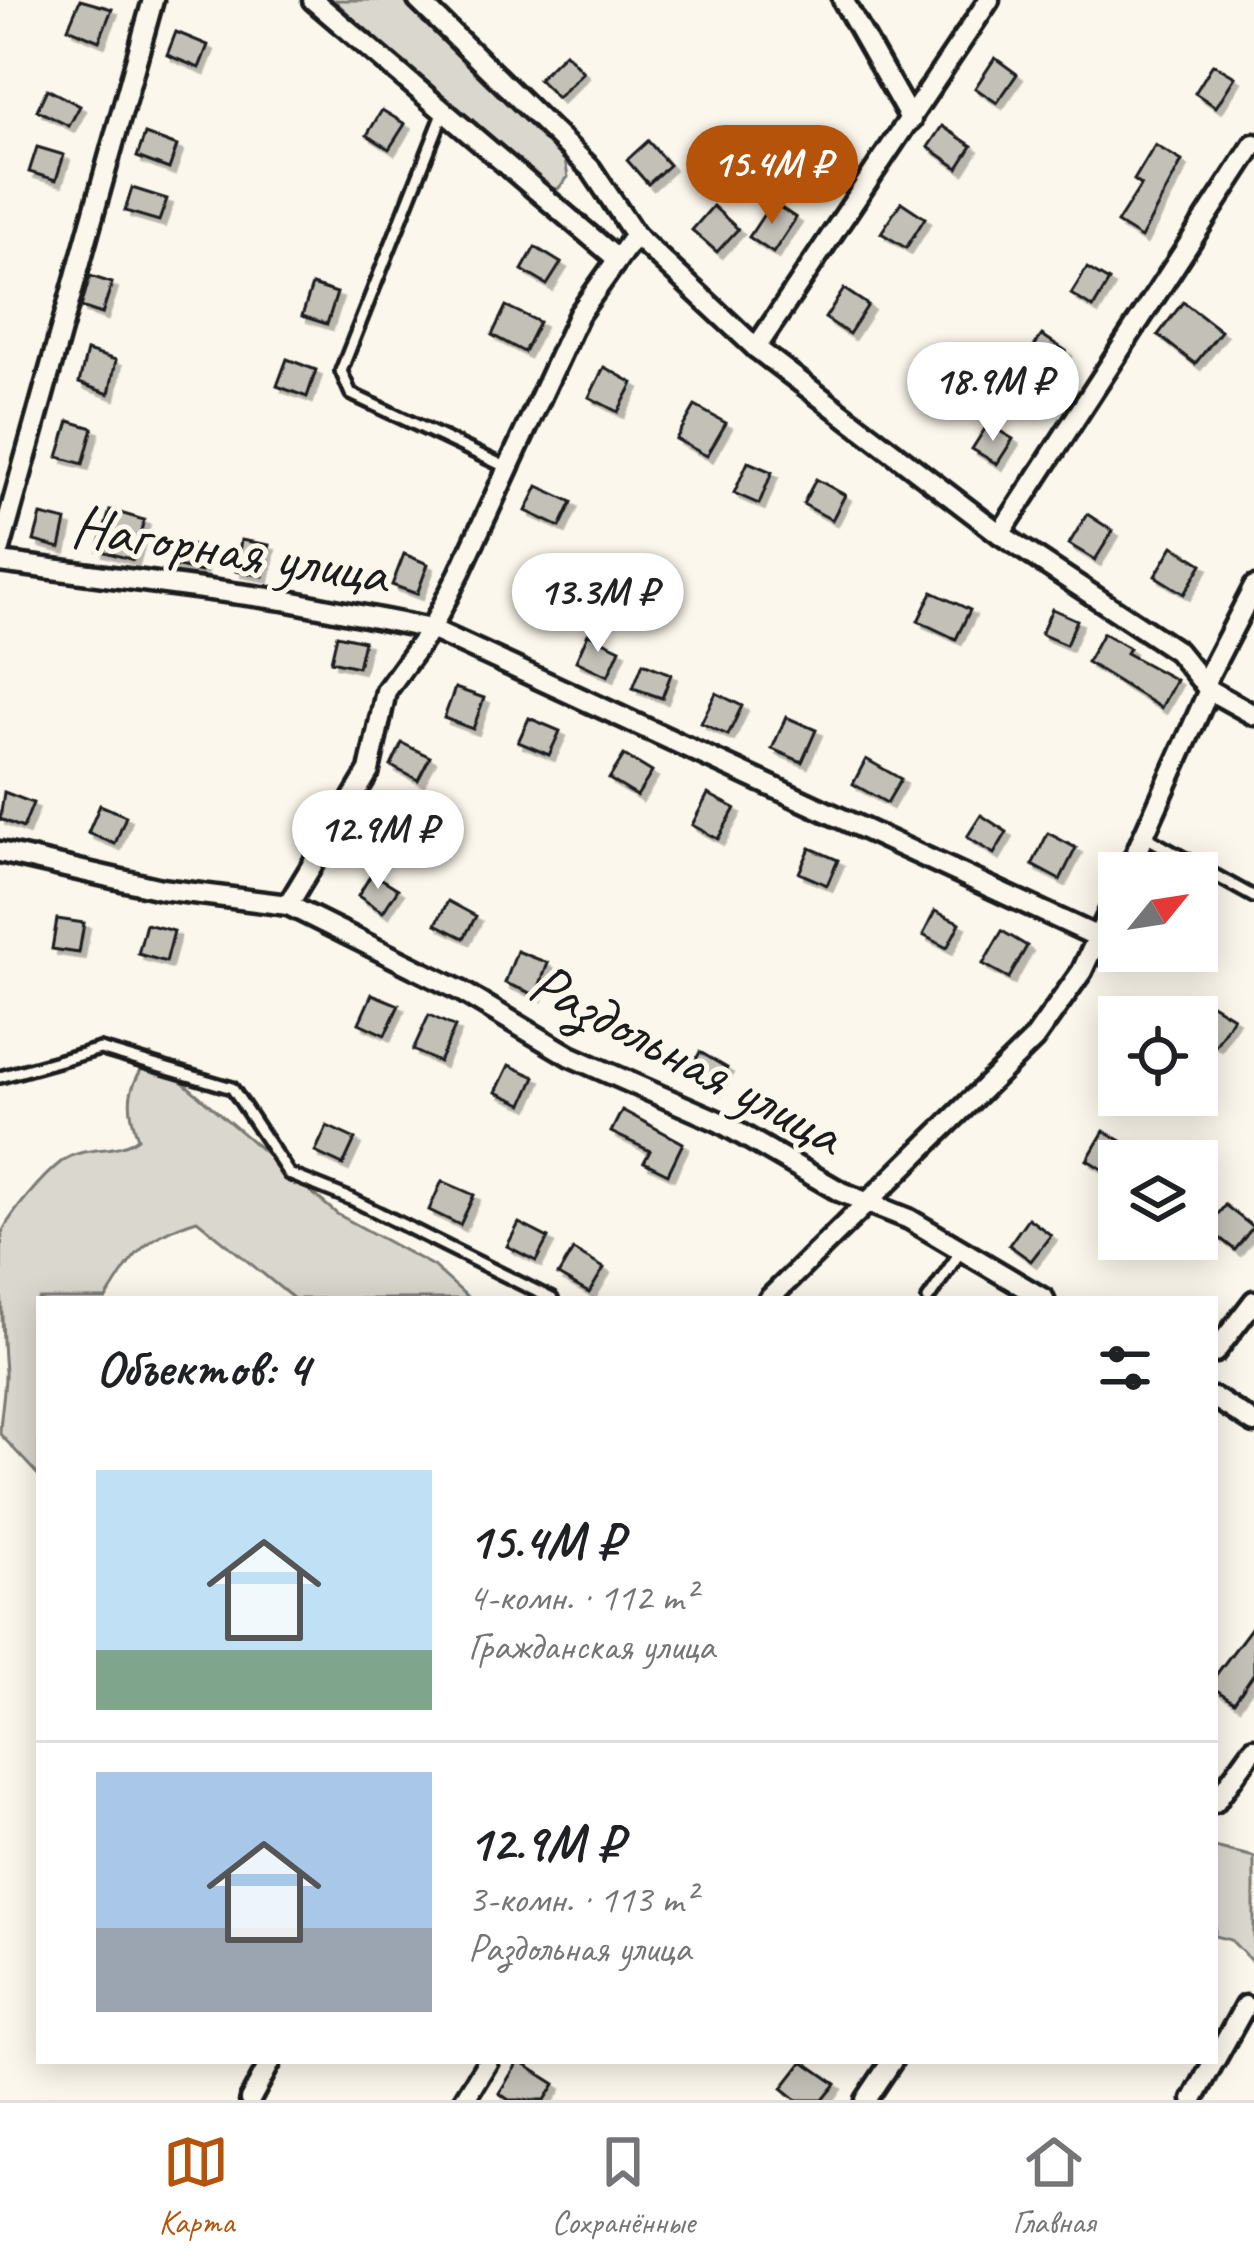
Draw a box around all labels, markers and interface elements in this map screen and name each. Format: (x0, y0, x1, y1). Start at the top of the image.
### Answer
pin: 15.4M ₽ (661, 125, 883, 227)
text: 15.4M ₽ (713, 139, 831, 188)
pin: 18.9M ₽ (882, 342, 1104, 444)
text: 18.9M ₽ (934, 356, 1052, 405)
street label: Нагорная улица (67, 487, 397, 612)
pin: 13.3M ₽ (487, 553, 709, 655)
text: 13.3M ₽ (539, 567, 657, 616)
pin: 12.9M ₽ (267, 790, 489, 892)
text: 12.9M ₽ (319, 804, 437, 853)
north arrow (1098, 852, 1218, 972)
map controls (1098, 852, 1218, 1260)
street label: Раздольная улица (517, 944, 859, 1174)
button: locate (1098, 996, 1218, 1116)
button: layers (1098, 1140, 1218, 1260)
icon: filters (1092, 1335, 1158, 1401)
text: Объектов: 4 (96, 1336, 309, 1400)
text: 15.4M ₽ (468, 1509, 622, 1573)
icon: home (192, 1518, 336, 1662)
text: 4-комн. · 112 m² (468, 1573, 696, 1622)
text: Гражданская улица (468, 1622, 715, 1671)
text: 12.9M ₽ (468, 1811, 622, 1875)
icon: home (192, 1820, 336, 1964)
text: 3-комн. · 113 m² (468, 1875, 696, 1924)
text: Раздольная улица (468, 1924, 691, 1973)
tab: Карта (159, 2129, 234, 2243)
tab: Сохранённые (552, 2129, 695, 2243)
tab: Главная (1013, 2129, 1095, 2243)

